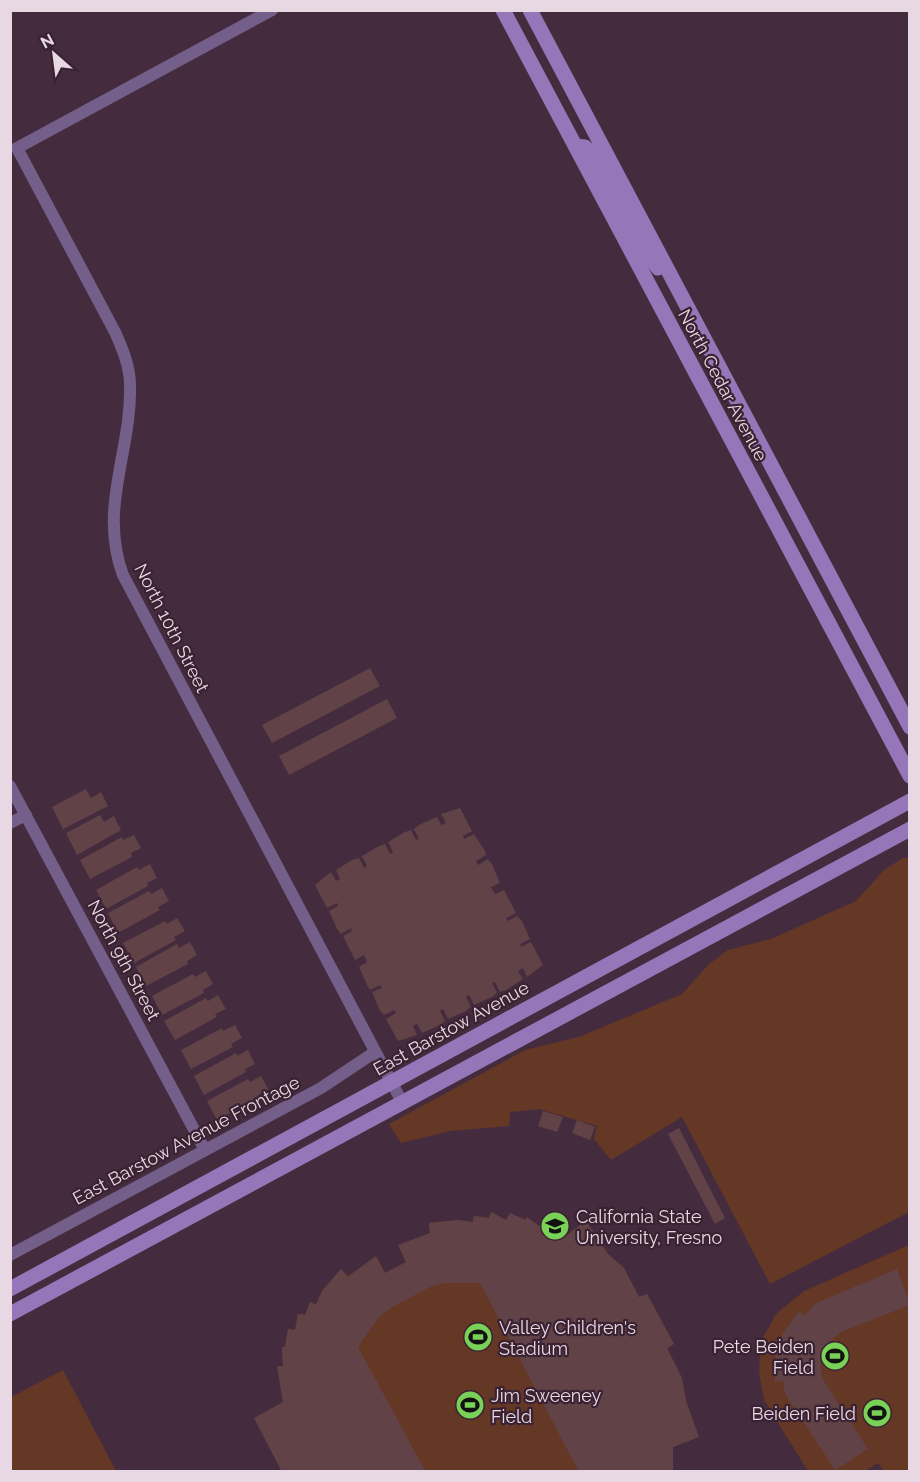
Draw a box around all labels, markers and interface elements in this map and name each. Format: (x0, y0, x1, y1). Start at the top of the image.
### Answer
north arrow (24, 24, 84, 84)
text: N (37, 30, 57, 52)
street label: North Cedar Avenue (674, 306, 772, 465)
street label: North 10th Street (130, 560, 214, 696)
street label: North 9th Street (83, 896, 165, 1024)
street label: East Barstow Avenue (370, 976, 533, 1079)
street label: East Barstow Avenue Frontage (69, 1071, 303, 1209)
place label: California State University, Fresno (576, 1206, 722, 1248)
school or university icon: California State University, Fresno (539, 1210, 571, 1242)
place label: Valley Children's Stadium (499, 1317, 636, 1359)
sports icon: Valley Children's Stadium (462, 1321, 494, 1353)
place label: Pete Beiden Field (713, 1336, 814, 1378)
sports icon: Pete Beiden Field (819, 1340, 851, 1372)
place label: Jim Sweeney Field (491, 1385, 602, 1427)
sports icon: Jim Sweeney Field (454, 1389, 486, 1421)
sports icon: Beiden Field (861, 1397, 893, 1429)
place label: Beiden Field (751, 1403, 856, 1424)

